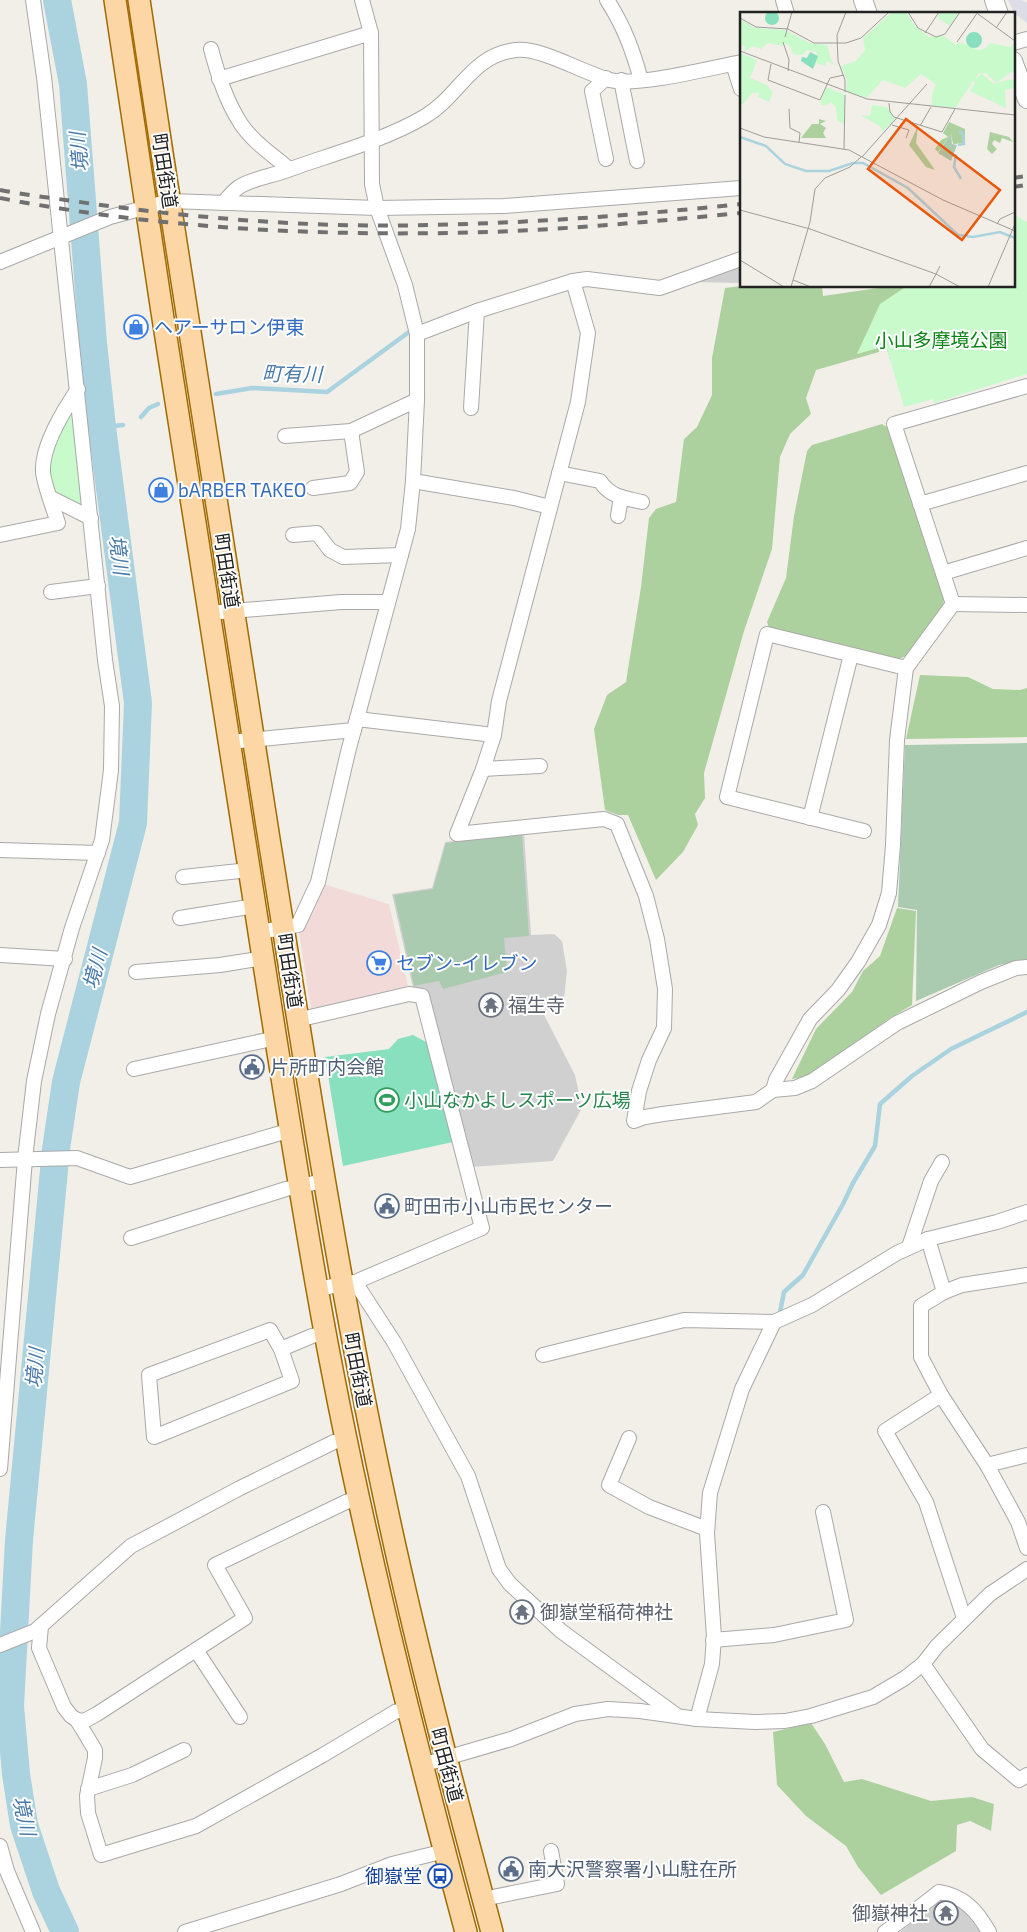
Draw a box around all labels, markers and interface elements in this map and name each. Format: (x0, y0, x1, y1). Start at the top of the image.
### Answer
inset map (740, 12, 1014, 288)
water label: 境川 (64, 129, 92, 173)
street label: 町田街道 (148, 132, 183, 210)
shop icon: ヘアーサロン伊東 (123, 314, 149, 340)
place label: ヘアーサロン伊東 (154, 315, 304, 338)
park label: 小山多摩境公園 (874, 328, 1008, 351)
water label: 町有川 (262, 360, 324, 386)
shop icon: bARBER TAKEO (148, 477, 174, 503)
place label: bARBER TAKEO (178, 478, 306, 501)
street label: 町田街道 (210, 532, 245, 610)
water label: 境川 (106, 534, 135, 578)
street label: 町田街道 (273, 932, 308, 1010)
water label: 境川 (77, 944, 111, 991)
supermarket icon: セブン-イレブン (366, 950, 392, 976)
place label: セブン-イレブン (396, 951, 538, 974)
temple icon: 福生寺 (478, 992, 504, 1018)
place label: 福生寺 (508, 993, 565, 1016)
public building icon: 片所町内会館 (239, 1054, 265, 1080)
place label: 片所町内会館 (270, 1055, 384, 1078)
sports icon: 小山なかよしスポーツ広場 (374, 1087, 400, 1113)
place label: 小山なかよしスポーツ広場 (404, 1088, 631, 1111)
public building icon: 町田市小山市民センター (374, 1193, 400, 1219)
place label: 町田市小山市民センター (404, 1194, 613, 1217)
street label: 町田街道 (340, 1330, 377, 1409)
water label: 境川 (20, 1345, 48, 1389)
temple icon: 御嶽堂稲荷神社 (509, 1599, 535, 1625)
place label: 御嶽堂稲荷神社 (540, 1600, 673, 1623)
street label: 町田街道 (427, 1725, 468, 1805)
water label: 境川 (9, 1794, 42, 1840)
public building icon: 南大沢警察署小山駐在所 (498, 1856, 524, 1882)
place label: 南大沢警察署小山駐在所 (528, 1857, 737, 1880)
bus stop icon: 御嶽堂 (427, 1863, 453, 1889)
place label: 御嶽堂 (365, 1864, 422, 1887)
temple icon: 御嶽神社 (933, 1900, 959, 1926)
place label: 御嶽神社 (852, 1901, 928, 1924)

